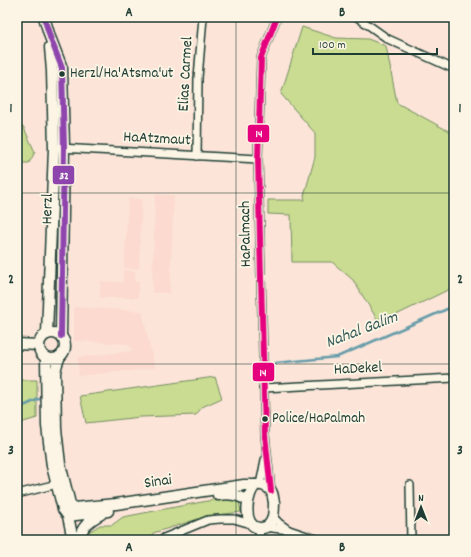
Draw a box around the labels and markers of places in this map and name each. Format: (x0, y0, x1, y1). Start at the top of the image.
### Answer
place label: Herzl/Ha'Atsma'ut (70, 63, 174, 85)
marker: Herzl/Ha'Atsma'ut (57, 69, 67, 79)
place label: Police/HaPalmah (272, 408, 365, 430)
marker: Police/HaPalmah (260, 414, 270, 424)

